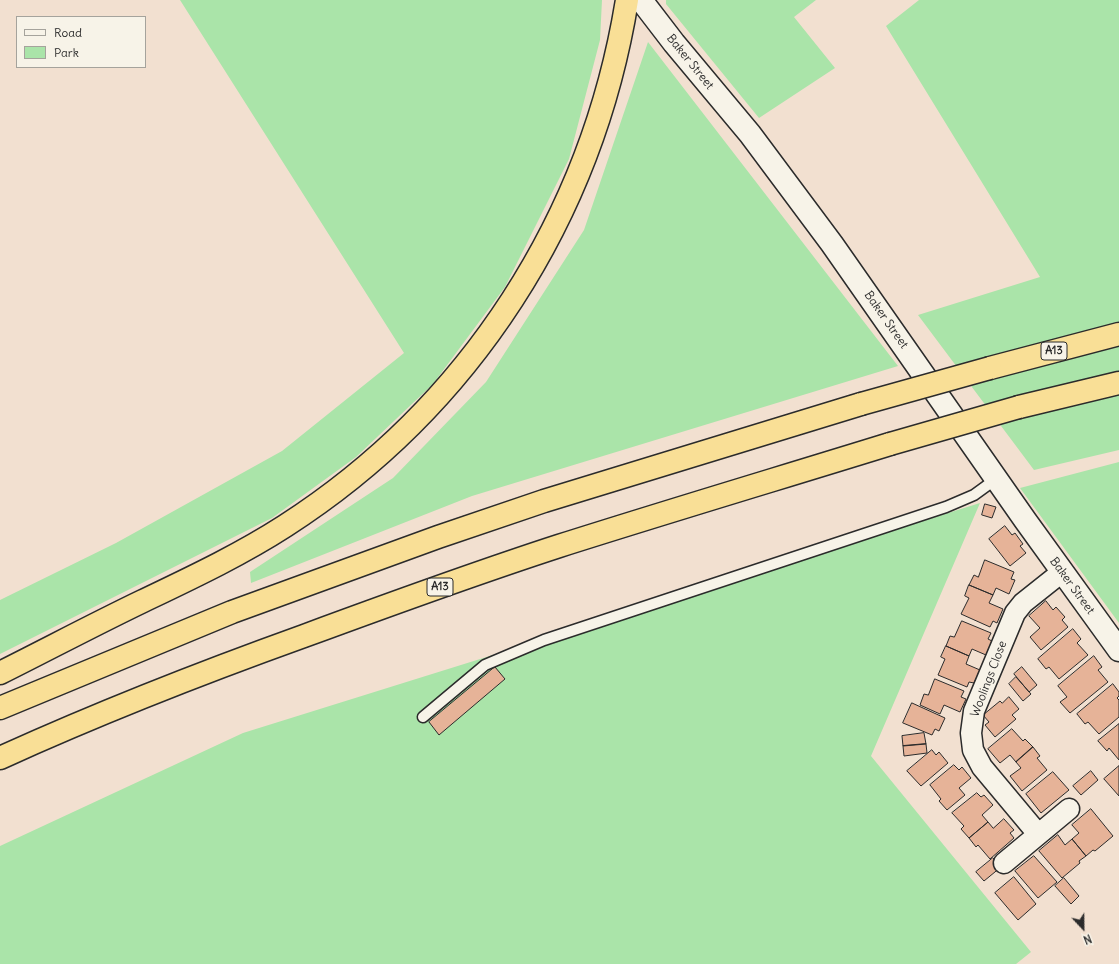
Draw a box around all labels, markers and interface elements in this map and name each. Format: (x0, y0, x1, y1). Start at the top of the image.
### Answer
legend (16, 16, 146, 68)
text: Road (54, 25, 82, 40)
street label: Baker Street (663, 31, 717, 93)
text: Park (54, 45, 79, 60)
street label: Baker Street (861, 288, 911, 352)
road number: A13 (1041, 342, 1067, 360)
street label: Baker Street (1046, 555, 1098, 617)
road number: A13 (427, 578, 453, 596)
street label: Woolings Close (968, 639, 1010, 719)
north arrow (1063, 908, 1103, 948)
text: N (1081, 931, 1094, 947)

